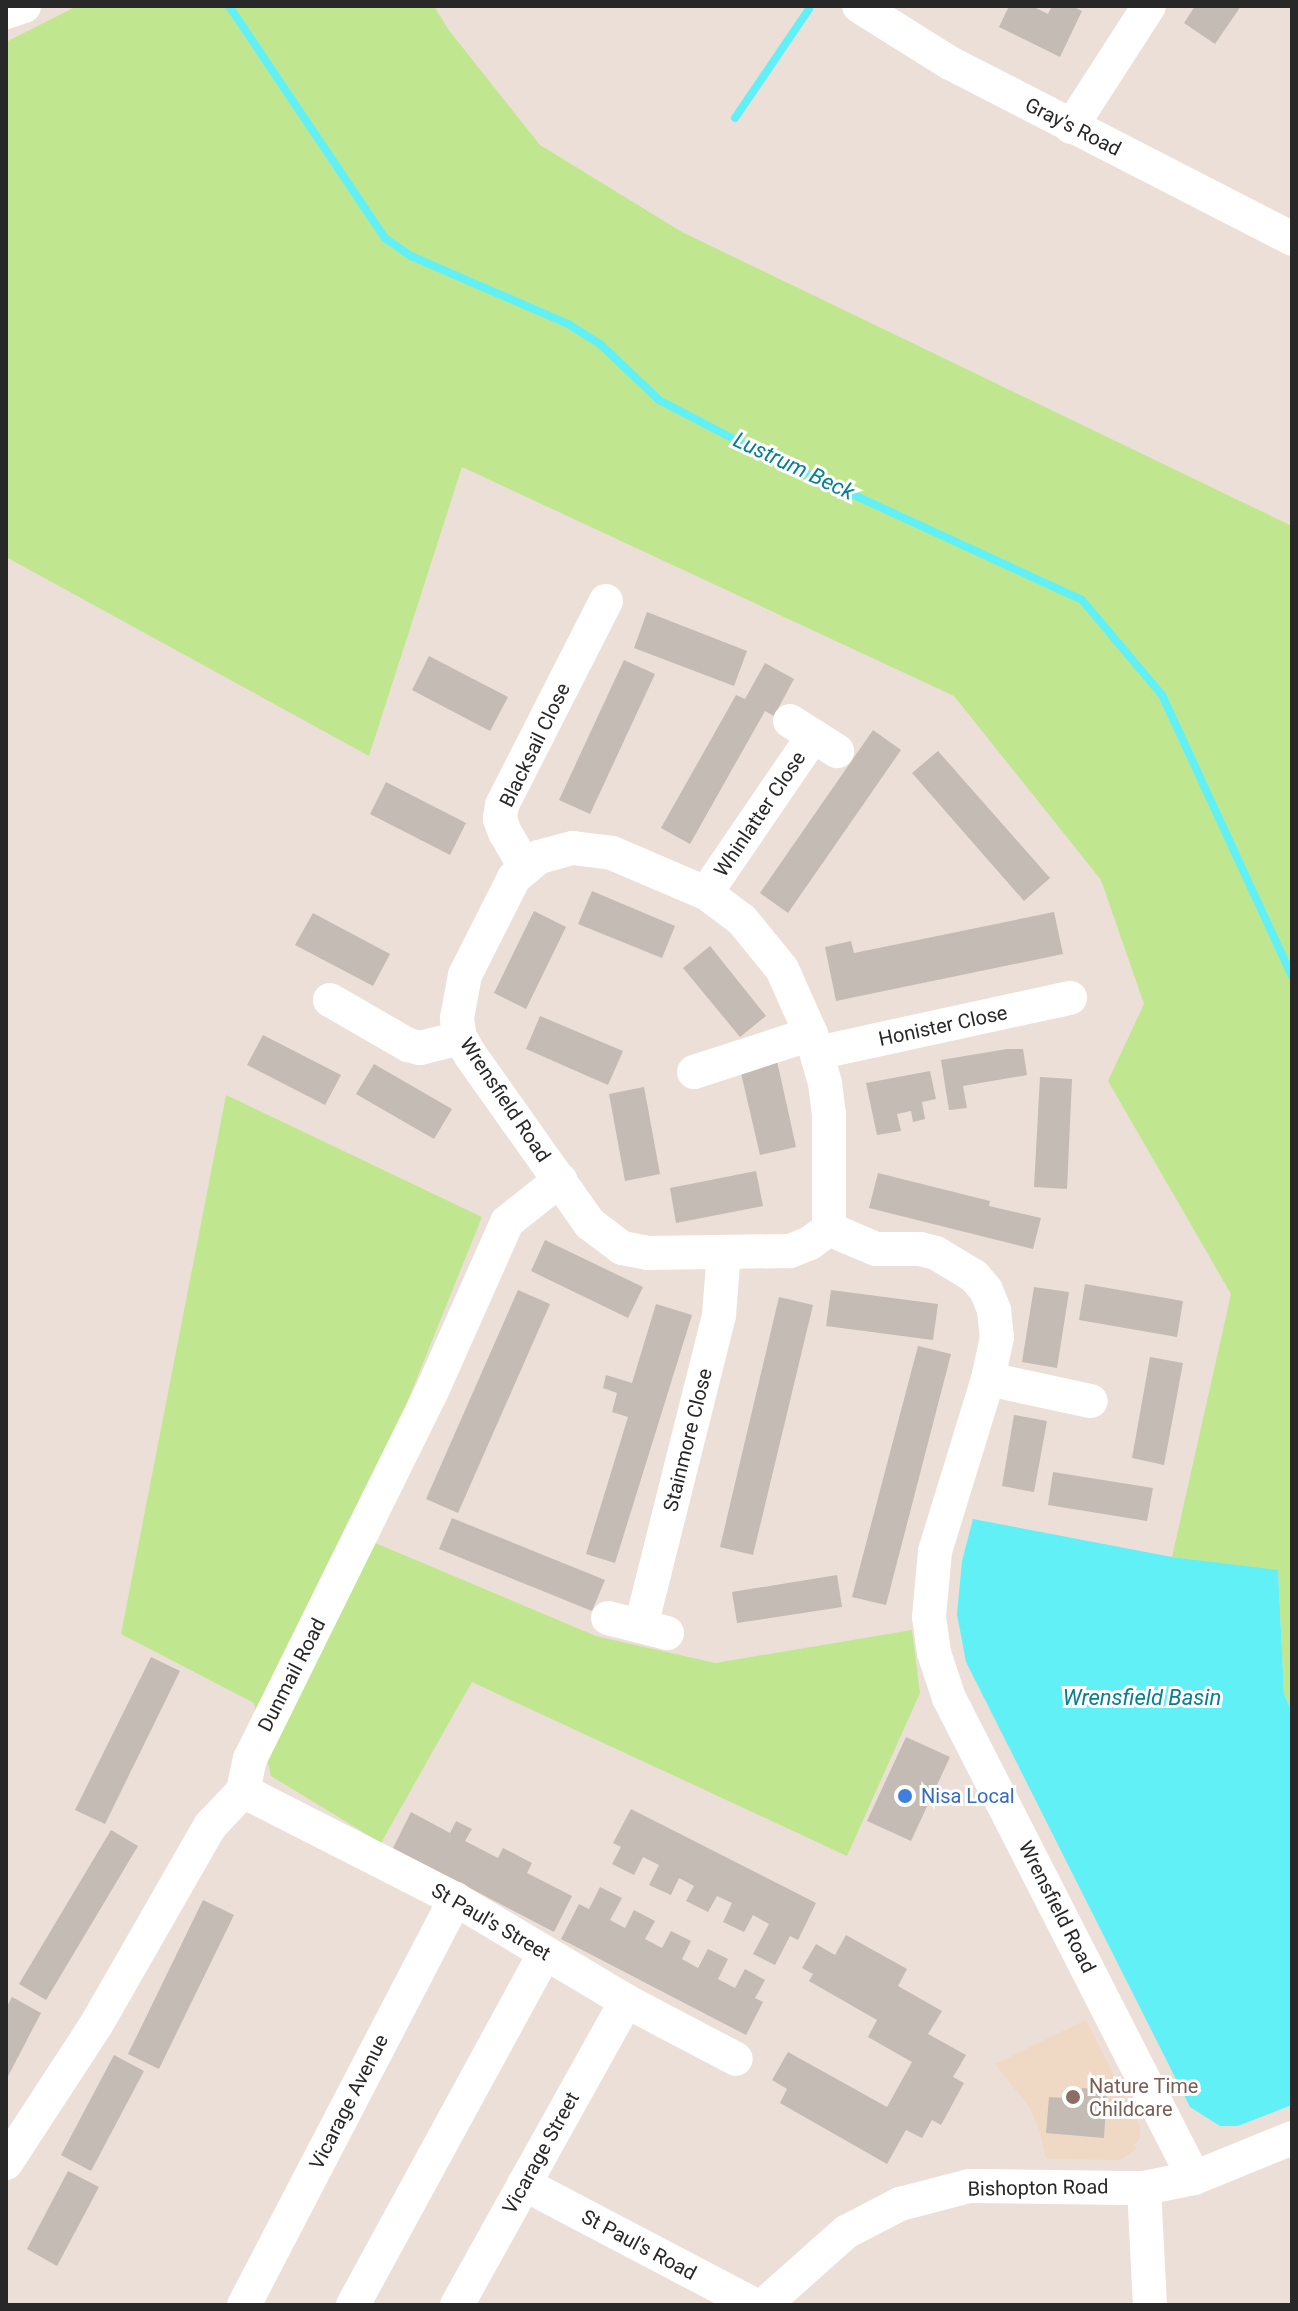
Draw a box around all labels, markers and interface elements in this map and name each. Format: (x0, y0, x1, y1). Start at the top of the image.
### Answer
street label: Gray's Road (1021, 93, 1125, 161)
water label: Lustrum Beck (729, 426, 859, 506)
street label: Blacksail Close (495, 679, 575, 811)
street label: Whinlatter Close (709, 747, 811, 881)
street label: Honister Close (876, 1001, 1010, 1051)
street label: Wrensfield Road (455, 1033, 555, 1167)
street label: Stainmore Close (659, 1366, 717, 1514)
street label: Dunmail Road (253, 1614, 331, 1736)
water label: Wrensfield Basin (1063, 1685, 1221, 1711)
place label: Nisa Local (921, 1784, 1015, 1808)
marker: Nisa Local (896, 1787, 914, 1805)
street label: Wrensfield Road (1013, 1837, 1101, 1977)
street label: St Paul's Street (427, 1878, 555, 1966)
street label: Vicarage Avenue (305, 2030, 393, 2174)
place label: Nature Time Childcare (1089, 2074, 1199, 2121)
street label: Vicarage Street (498, 2088, 584, 2218)
marker: Nature Time Childcare (1064, 2088, 1082, 2106)
street label: Bishopton Road (967, 2175, 1109, 2201)
street label: St Paul's Road (578, 2205, 700, 2285)

